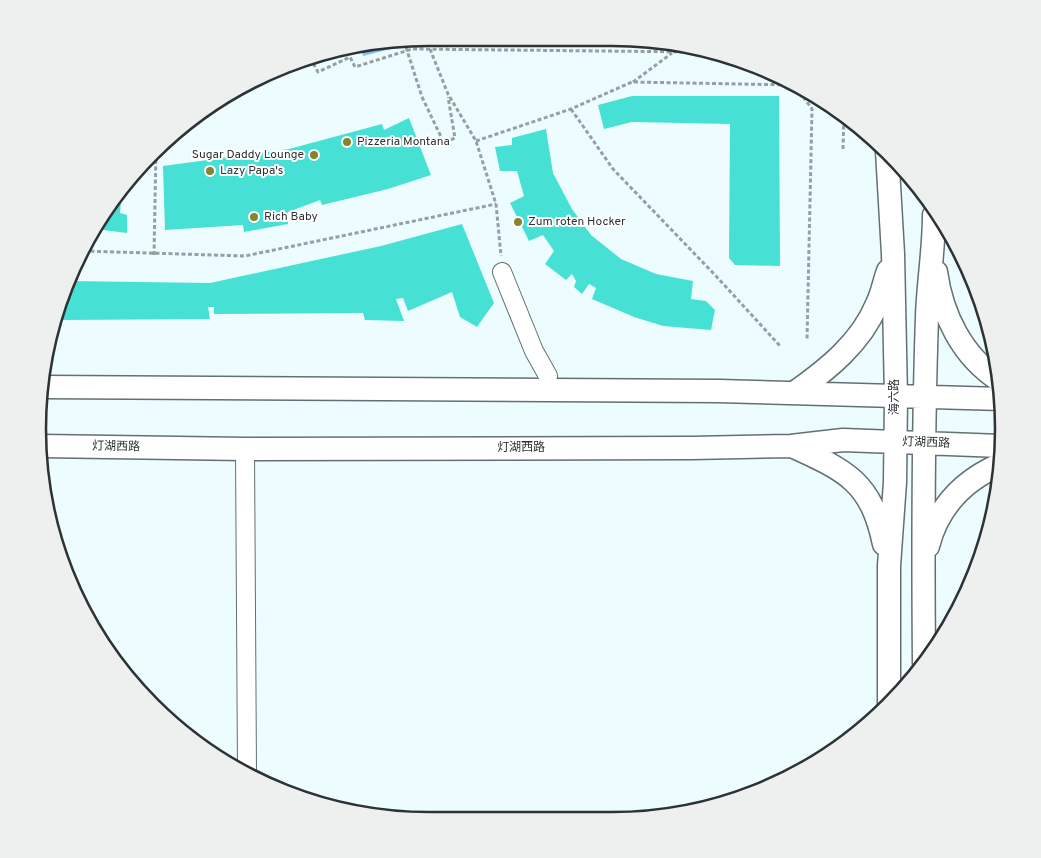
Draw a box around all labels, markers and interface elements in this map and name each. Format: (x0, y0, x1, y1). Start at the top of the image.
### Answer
place label: Pizzeria Montana (357, 134, 450, 150)
marker: Pizzeria Montana (341, 136, 353, 148)
place label: Sugar Daddy Lounge (192, 147, 304, 163)
marker: Sugar Daddy Lounge (308, 149, 320, 161)
place label: Lazy Papa's (220, 163, 283, 179)
marker: Lazy Papa's (204, 165, 216, 177)
place label: Rich Baby (264, 209, 318, 225)
marker: Rich Baby (248, 211, 260, 223)
place label: Zum roten Hocker (528, 214, 626, 230)
marker: Zum roten Hocker (512, 216, 524, 228)
street label: 海六路 (887, 379, 903, 415)
street label: 灯湖西路 (902, 434, 950, 452)
street label: 灯湖西路 (92, 439, 140, 455)
street label: 灯湖西路 (497, 440, 545, 456)

